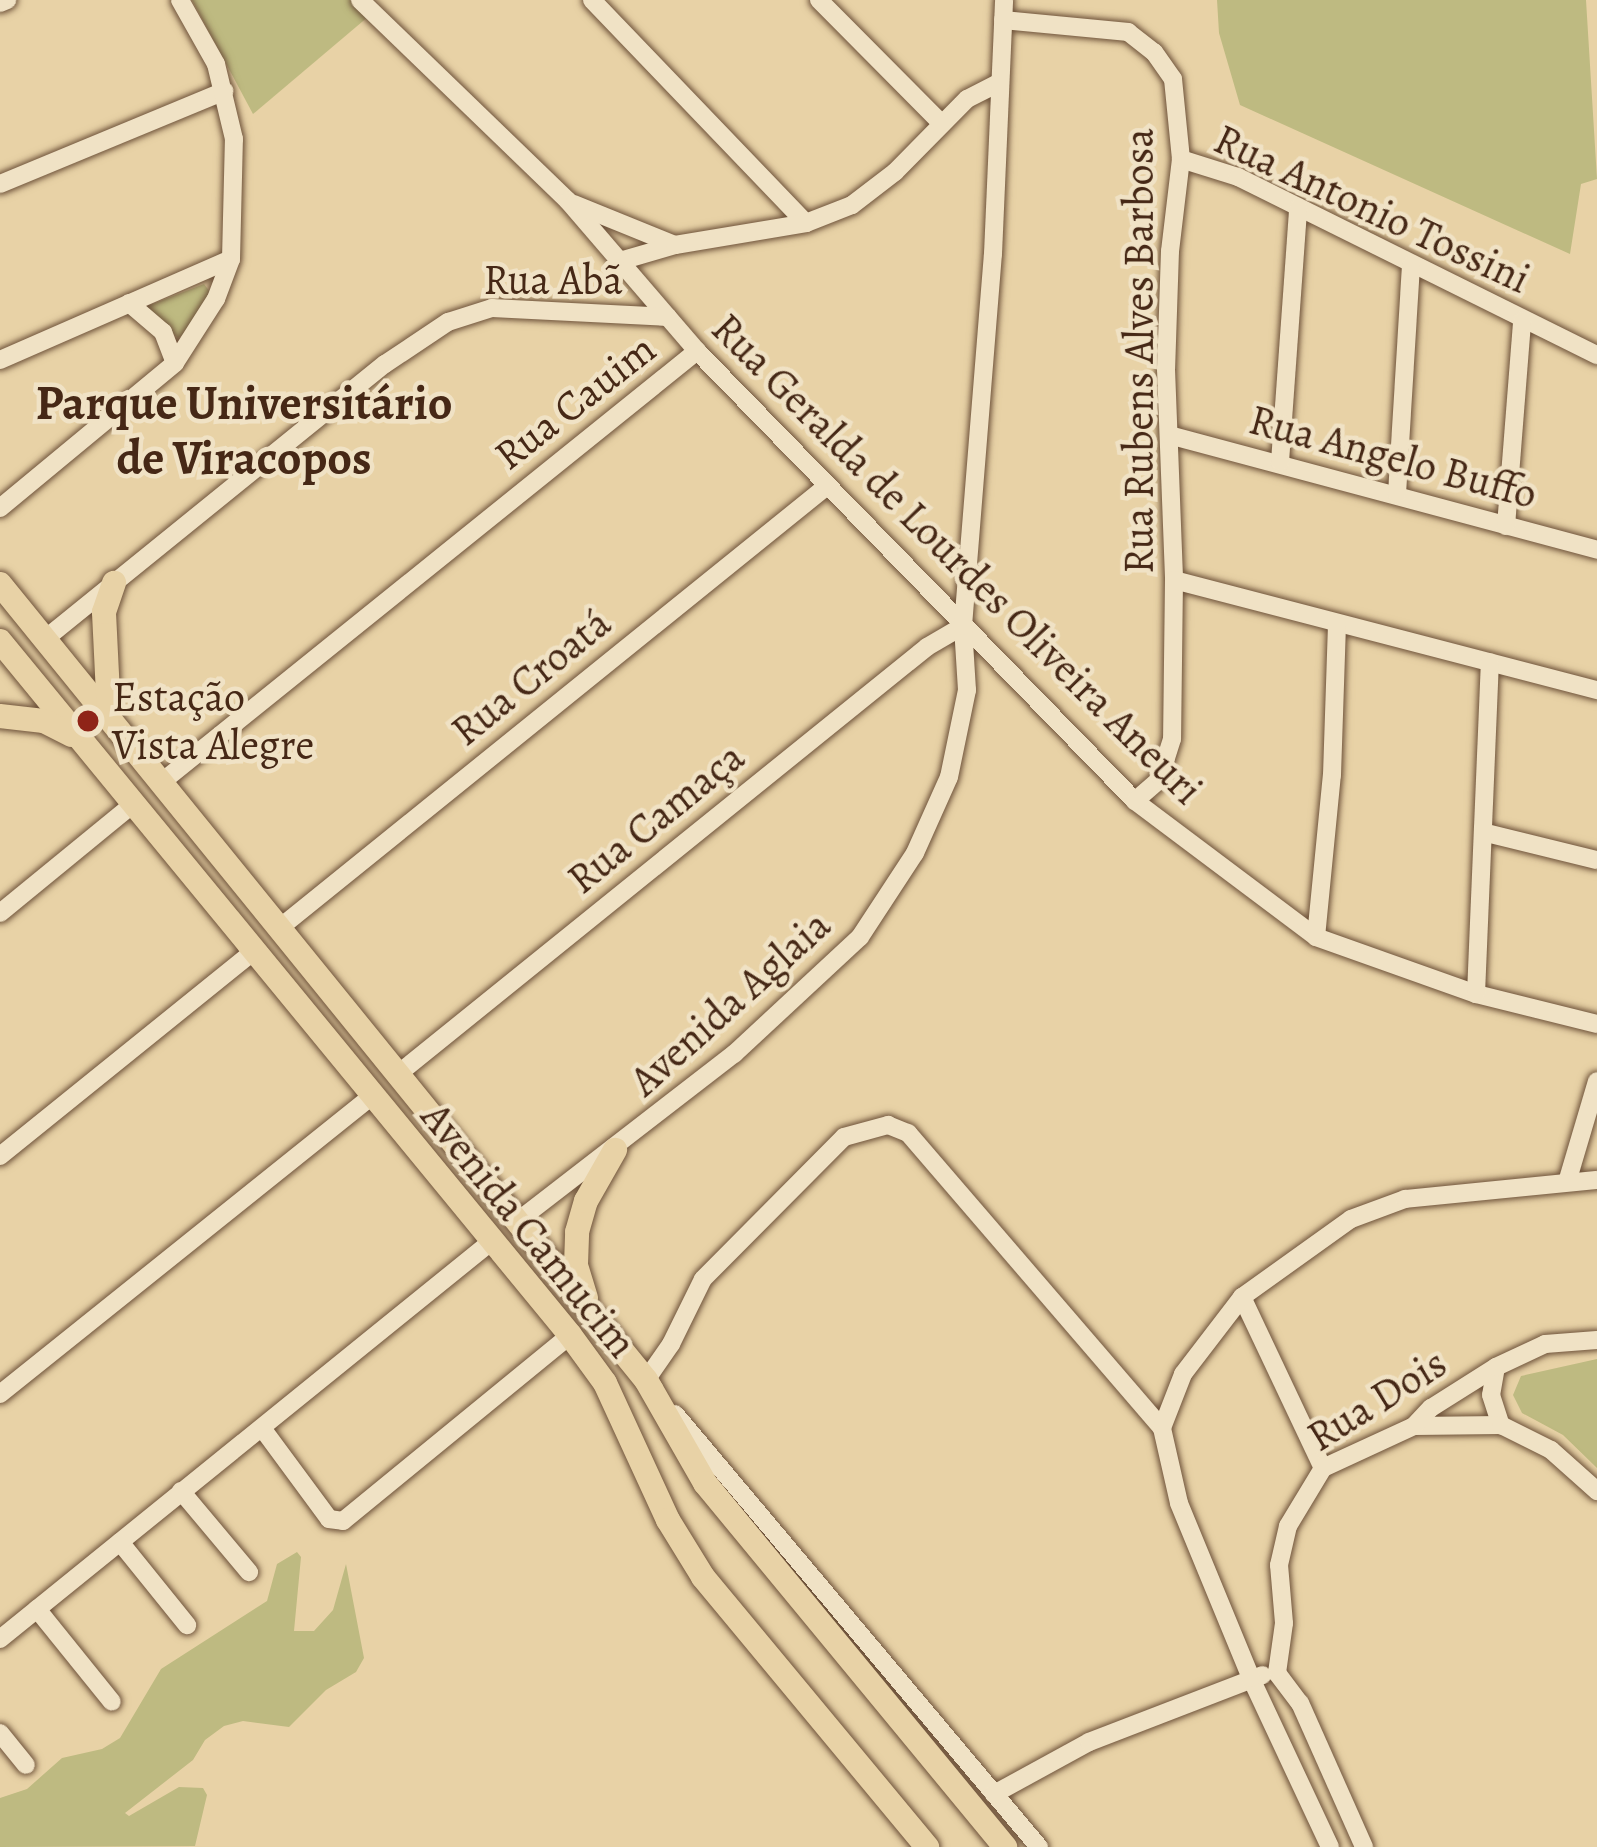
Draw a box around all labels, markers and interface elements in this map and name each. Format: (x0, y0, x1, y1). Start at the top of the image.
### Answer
street label: Rua Antonio Tossini (1206, 114, 1538, 304)
street label: Rua Rubens Alves Barbosa (1114, 128, 1164, 574)
street label: Rua Abã (483, 255, 623, 305)
street label: Rua Geralda de Lourdes Oliveira Aneuri (701, 303, 1213, 815)
street label: Rua Cauim (484, 324, 666, 480)
district label: Parque Universitário de Viracopos (35, 374, 453, 487)
street label: Rua Angelo Buffo (1244, 394, 1542, 520)
street label: Rua Croatá (441, 598, 621, 756)
place label: Estação Vista Alegre (112, 672, 314, 771)
marker: Estação Vista Alegre (75, 708, 101, 734)
street label: Rua Camaça (558, 732, 754, 904)
street label: Avenida Aglaia (619, 900, 841, 1106)
street label: Avenida Camucim (411, 1092, 647, 1368)
street label: Rua Dois (1298, 1338, 1456, 1462)

